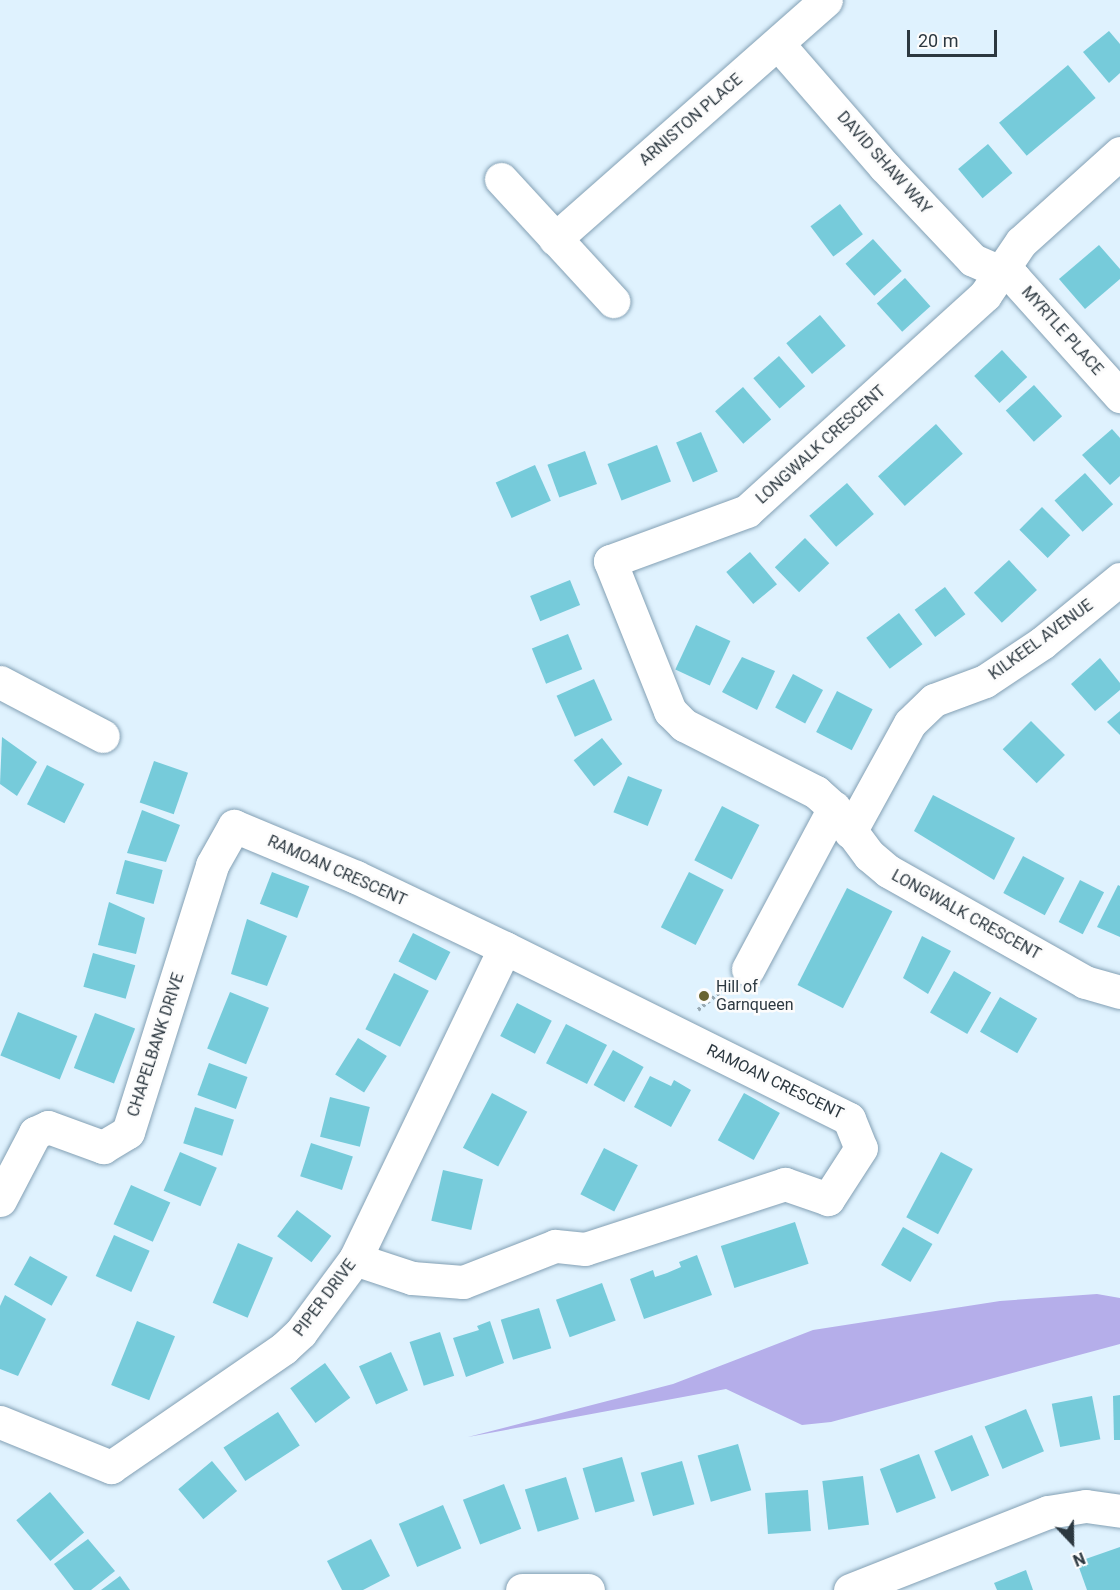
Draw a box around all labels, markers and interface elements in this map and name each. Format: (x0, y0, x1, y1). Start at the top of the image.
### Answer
scale bar (910, 18, 1000, 56)
text: 20 m (918, 30, 958, 51)
street label: ARNISTON PLACE (636, 70, 746, 170)
street label: DAVID SHAW WAY (833, 108, 935, 218)
street label: MYRTLE PLACE (1017, 283, 1107, 379)
street label: LONGWALK CRESCENT (752, 382, 890, 508)
street label: KILKEEL AVENUE (985, 596, 1097, 684)
street label: RAMOAN CRESCENT (265, 832, 409, 910)
street label: LONGWALK CRESCENT (888, 866, 1044, 964)
street label: CHAPELBANK DRIVE (124, 971, 188, 1119)
place label: Hill of Garnqueen (716, 977, 794, 1015)
marker: Hill of Garnqueen (697, 989, 711, 1003)
street label: RAMOAN CRESCENT (703, 1040, 847, 1124)
street label: PIPER DRIVE (290, 1256, 360, 1340)
north arrow (1042, 1512, 1102, 1572)
text: N (1070, 1548, 1088, 1570)

